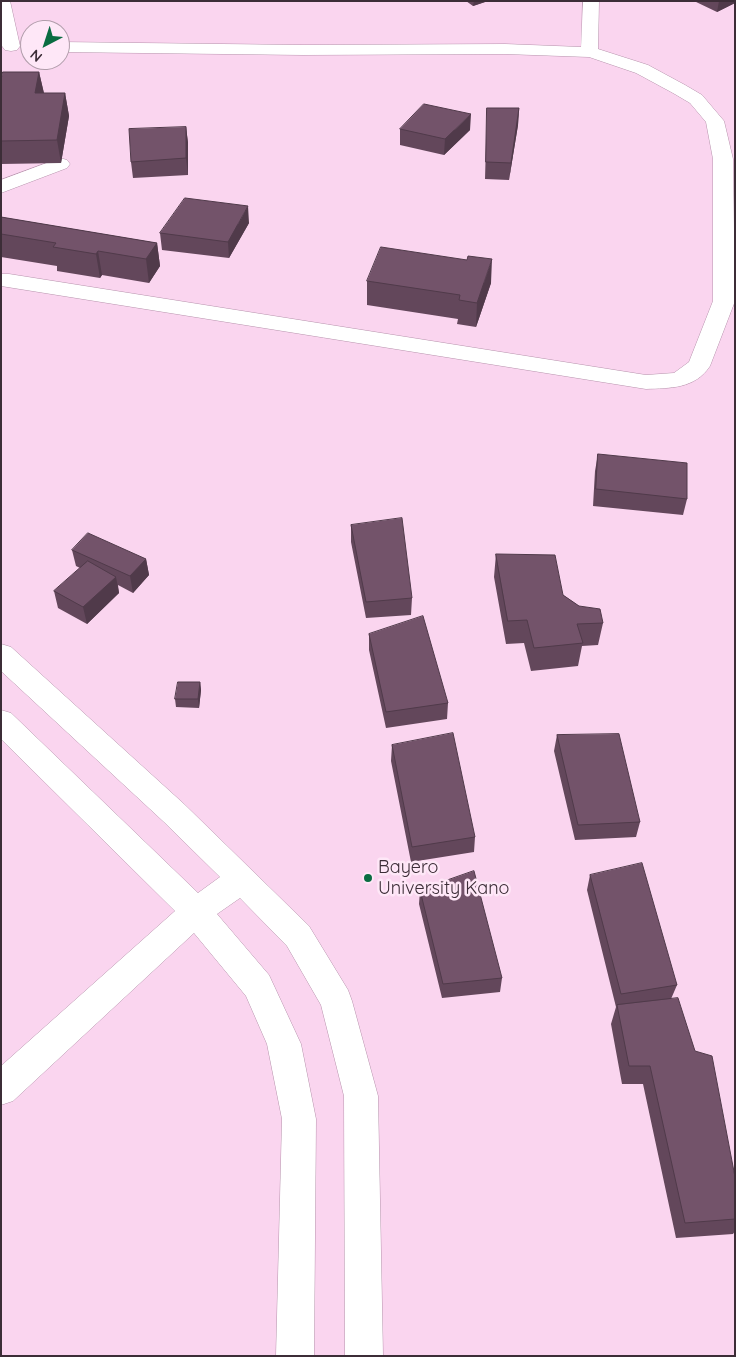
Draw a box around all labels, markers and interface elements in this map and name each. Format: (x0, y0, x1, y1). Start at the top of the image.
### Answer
north arrow (20, 20, 70, 70)
text: N (26, 46, 46, 66)
place label: Bayero University Kano (378, 857, 509, 900)
marker: Bayero University Kano (362, 872, 374, 884)

